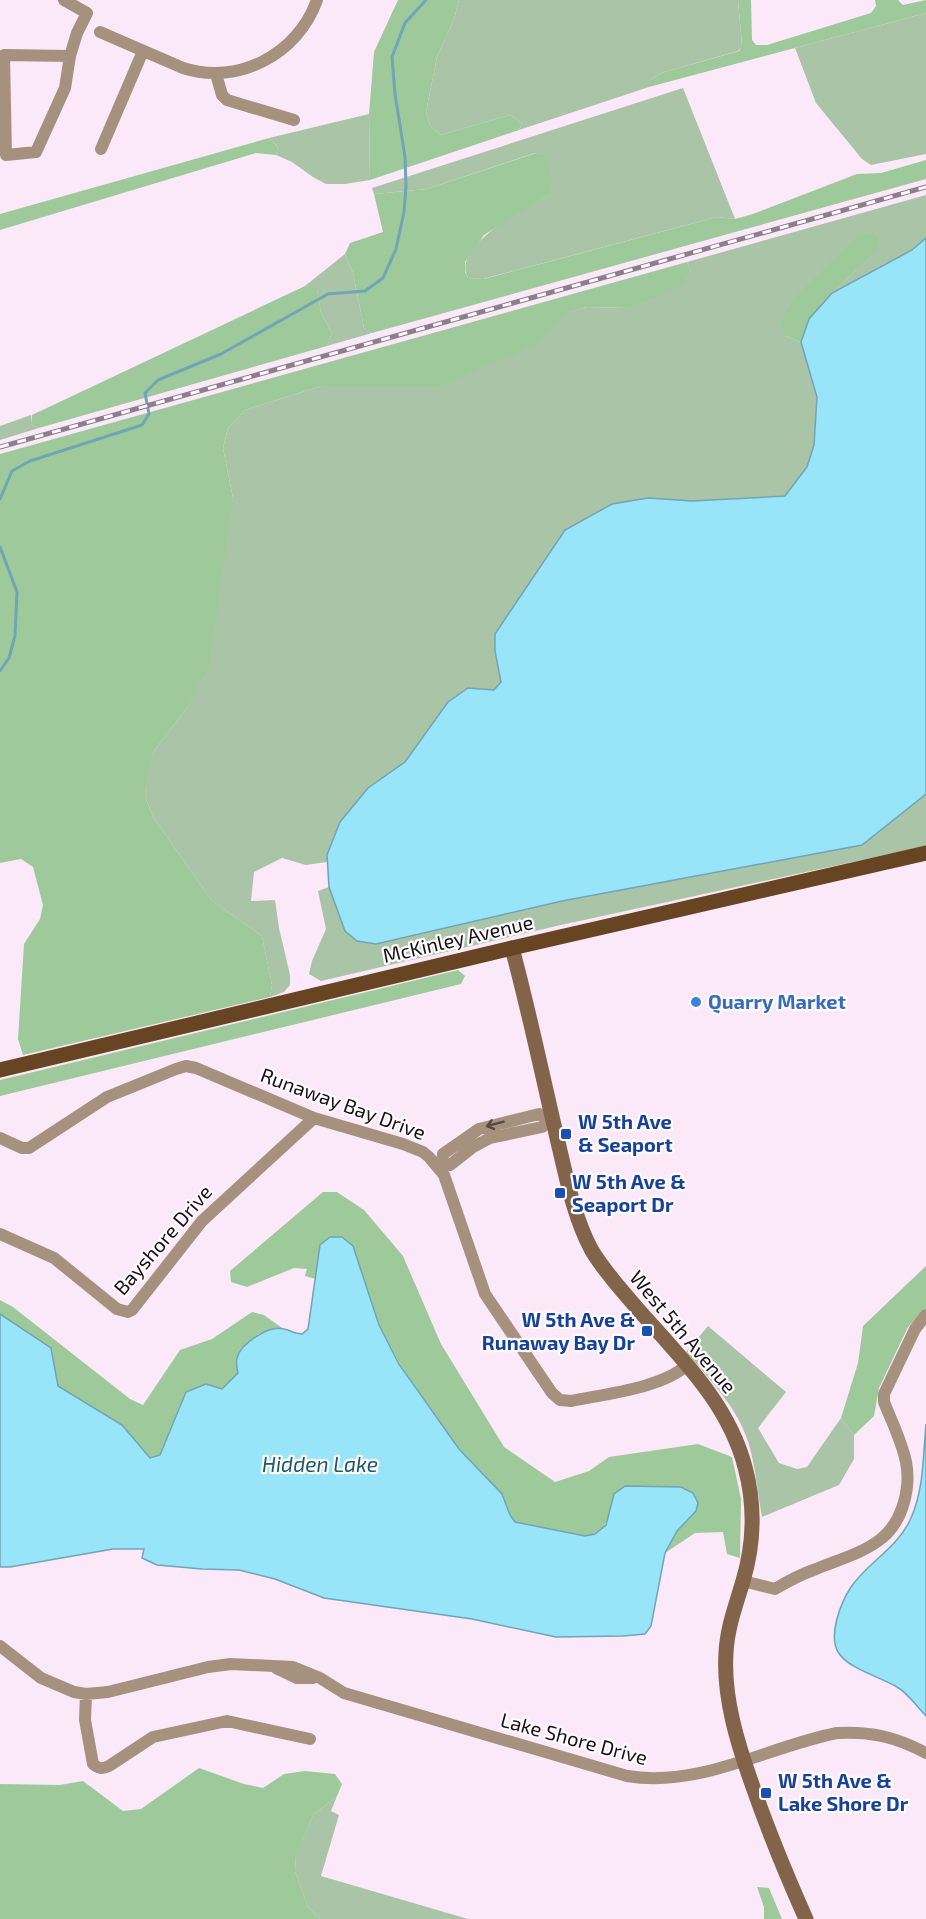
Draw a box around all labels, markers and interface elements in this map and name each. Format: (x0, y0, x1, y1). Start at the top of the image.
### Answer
street label: McKinley Avenue (380, 909, 535, 967)
place label: Quarry Market (708, 989, 846, 1014)
marker: Quarry Market (689, 995, 703, 1009)
street label: Runaway Bay Drive (258, 1062, 429, 1144)
place label: W 5th Ave & Seaport (578, 1109, 673, 1156)
one-way arrow (486, 1119, 505, 1130)
marker: W 5th Ave & Seaport (559, 1127, 573, 1141)
place label: W 5th Ave & Seaport Dr (572, 1169, 686, 1216)
street label: Bayshore Drive (108, 1180, 216, 1299)
marker: W 5th Ave & Seaport Dr (553, 1186, 567, 1200)
street label: West 5th Avenue (626, 1265, 742, 1397)
place label: W 5th Ave & Runaway Bay Dr (482, 1307, 635, 1355)
marker: W 5th Ave & Runaway Bay Dr (640, 1324, 654, 1338)
water label: Hidden Lake (262, 1451, 378, 1476)
street label: Lake Shore Drive (498, 1707, 650, 1769)
place label: W 5th Ave & Lake Shore Dr (778, 1768, 909, 1815)
marker: W 5th Ave & Lake Shore Dr (759, 1786, 773, 1800)

